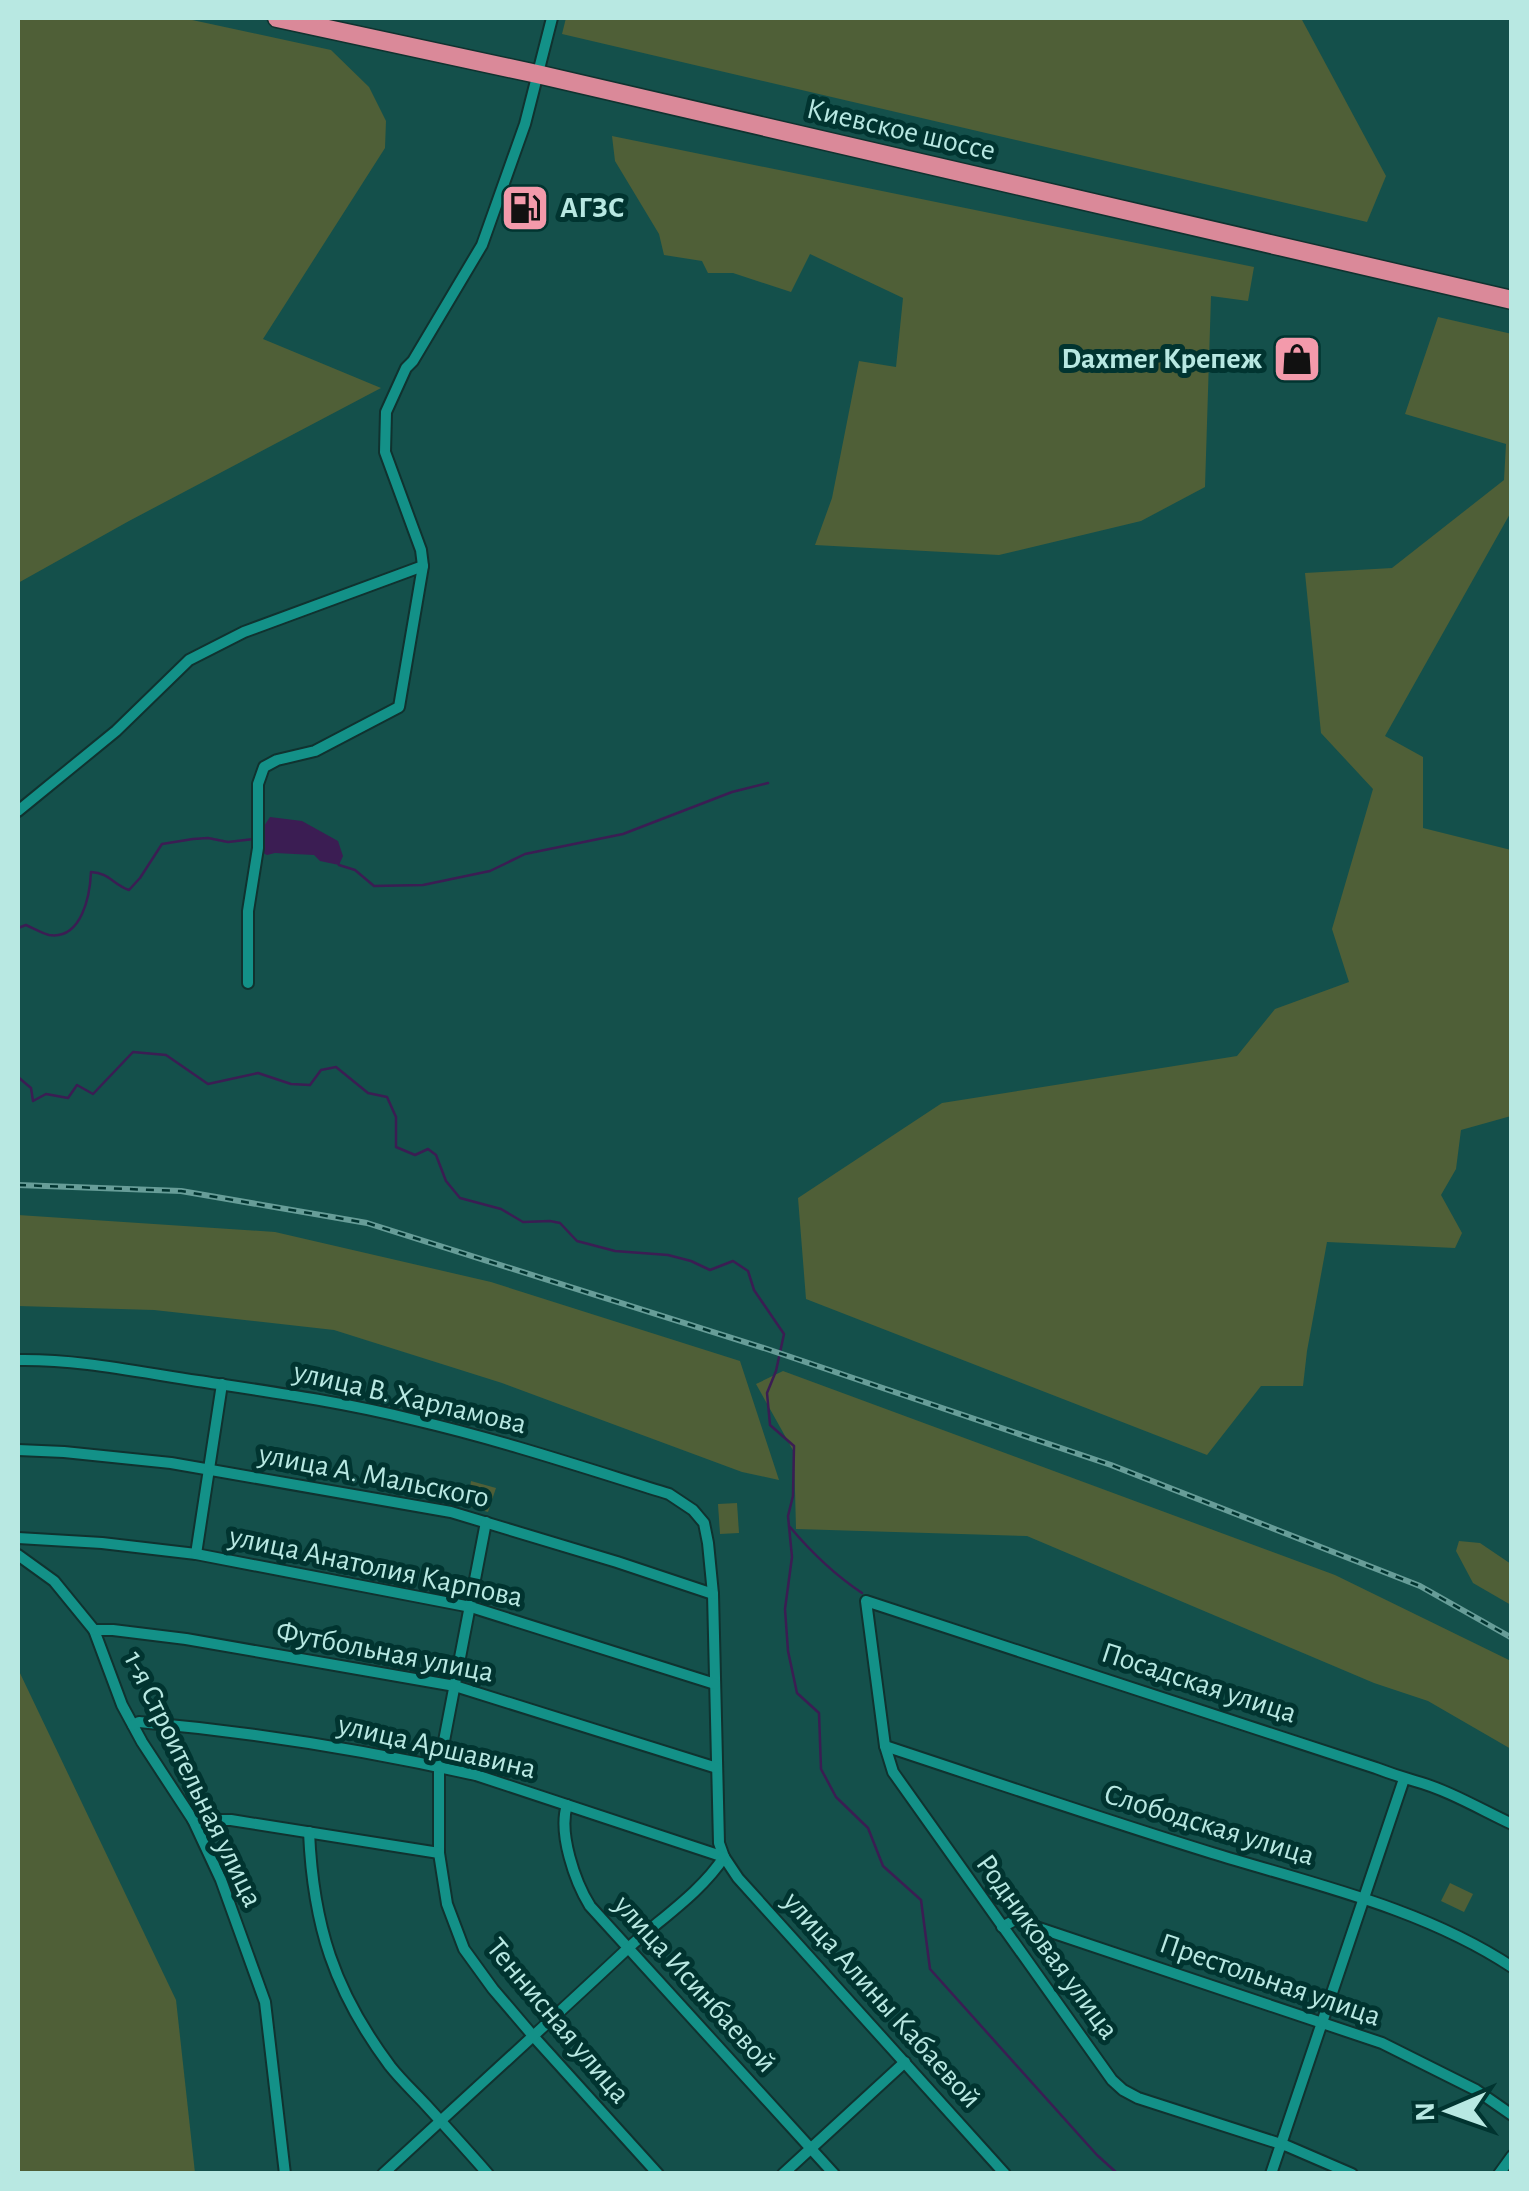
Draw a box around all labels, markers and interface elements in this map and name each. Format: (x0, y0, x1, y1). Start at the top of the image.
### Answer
street label: Киевское шоссе (804, 94, 998, 166)
fuel station icon: АГЗС (499, 182, 551, 234)
place label: АГЗС (560, 193, 625, 223)
shop icon: Daxmer Крепеж (1271, 333, 1323, 385)
place label: Daxmer Крепеж (1062, 344, 1263, 374)
street label: улица В. Харламова (290, 1356, 529, 1439)
street label: улица А. Мальского (255, 1439, 492, 1513)
street label: улица Анатолия Карпова (226, 1521, 526, 1613)
street label: Футбольная улица (274, 1616, 496, 1688)
street label: Посадская улица (1098, 1637, 1300, 1729)
street label: 1-я Строительная улица (118, 1646, 268, 1912)
street label: улица Аршавина (334, 1709, 539, 1784)
street label: Слободская улица (1100, 1779, 1318, 1871)
street label: Родниковая улица (970, 1849, 1124, 2045)
street label: улица Алины Кабаевой (777, 1885, 987, 2114)
street label: улица Исинбаевой (607, 1889, 782, 2078)
street label: Престольная улица (1156, 1928, 1384, 2032)
street label: Теннисная улица (481, 1933, 635, 2109)
north arrow (1399, 2061, 1499, 2161)
text: N (1412, 2102, 1440, 2122)

